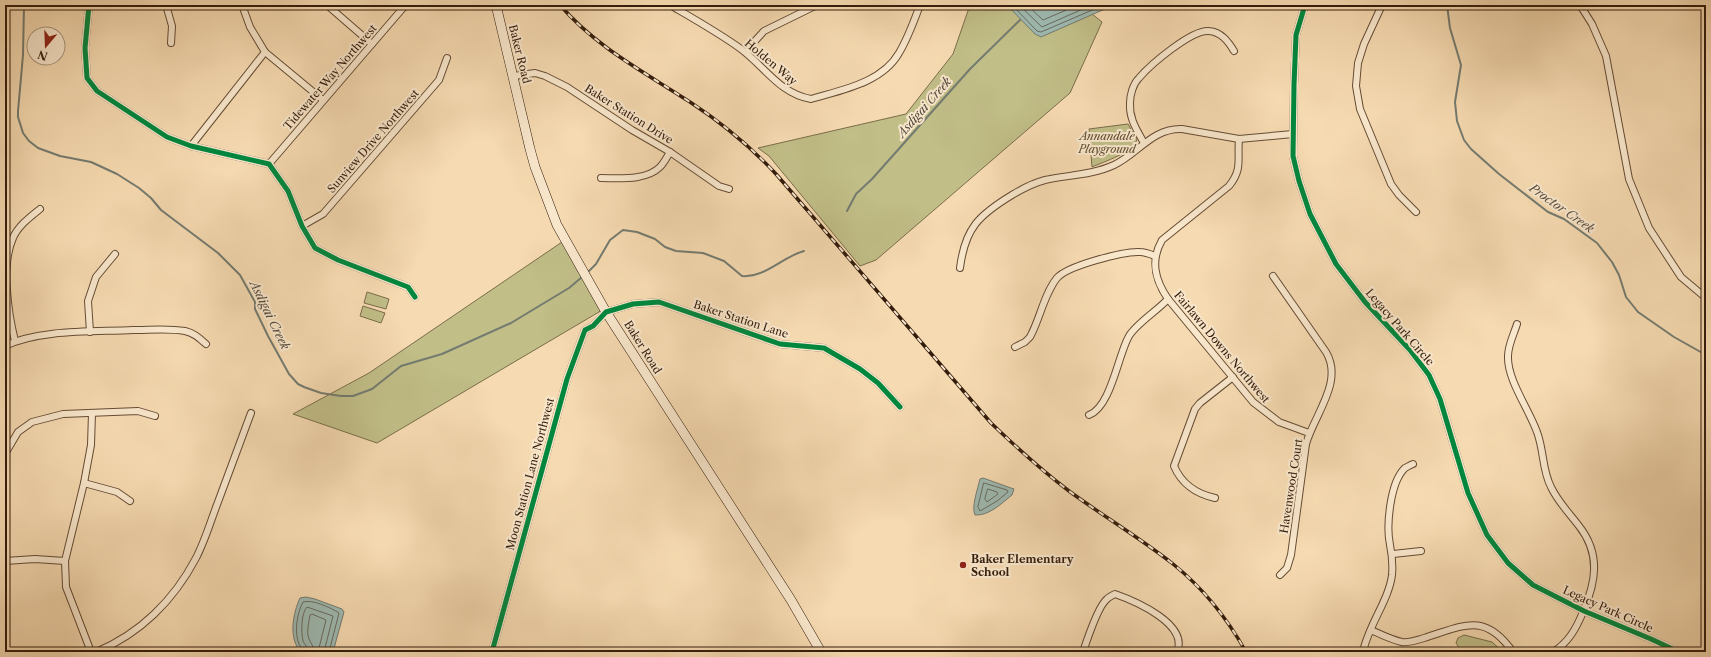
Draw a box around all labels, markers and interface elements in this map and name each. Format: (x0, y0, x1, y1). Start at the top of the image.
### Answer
street label: Tidewater Way Northwest (280, 21, 380, 133)
street label: Baker Road (506, 23, 534, 85)
north arrow (26, 26, 66, 66)
street label: Holden Way (742, 36, 801, 89)
text: N (36, 47, 50, 64)
water label: Asdigai Creek (892, 73, 955, 142)
street label: Baker Station Drive (582, 81, 676, 147)
street label: Sunview Drive Northwest (324, 86, 422, 196)
park label: Annandale Playground (1077, 129, 1137, 156)
water label: Proctor Creek (1526, 180, 1598, 236)
water label: Asdigai Creek (246, 276, 293, 353)
street label: Legacy Park Circle (1363, 286, 1437, 368)
street label: Fairlawn Downs Northwest (1171, 288, 1273, 406)
street label: Baker Station Lane (692, 297, 790, 341)
street label: Baker Road (621, 318, 665, 376)
street label: Moon Station Lane Northwest (503, 396, 557, 552)
street label: Havenwood Court (1277, 438, 1305, 534)
place label: Baker Elementary School (971, 552, 1074, 579)
marker: Baker Elementary School (958, 560, 968, 570)
street label: Legacy Park Circle (1561, 583, 1655, 635)

